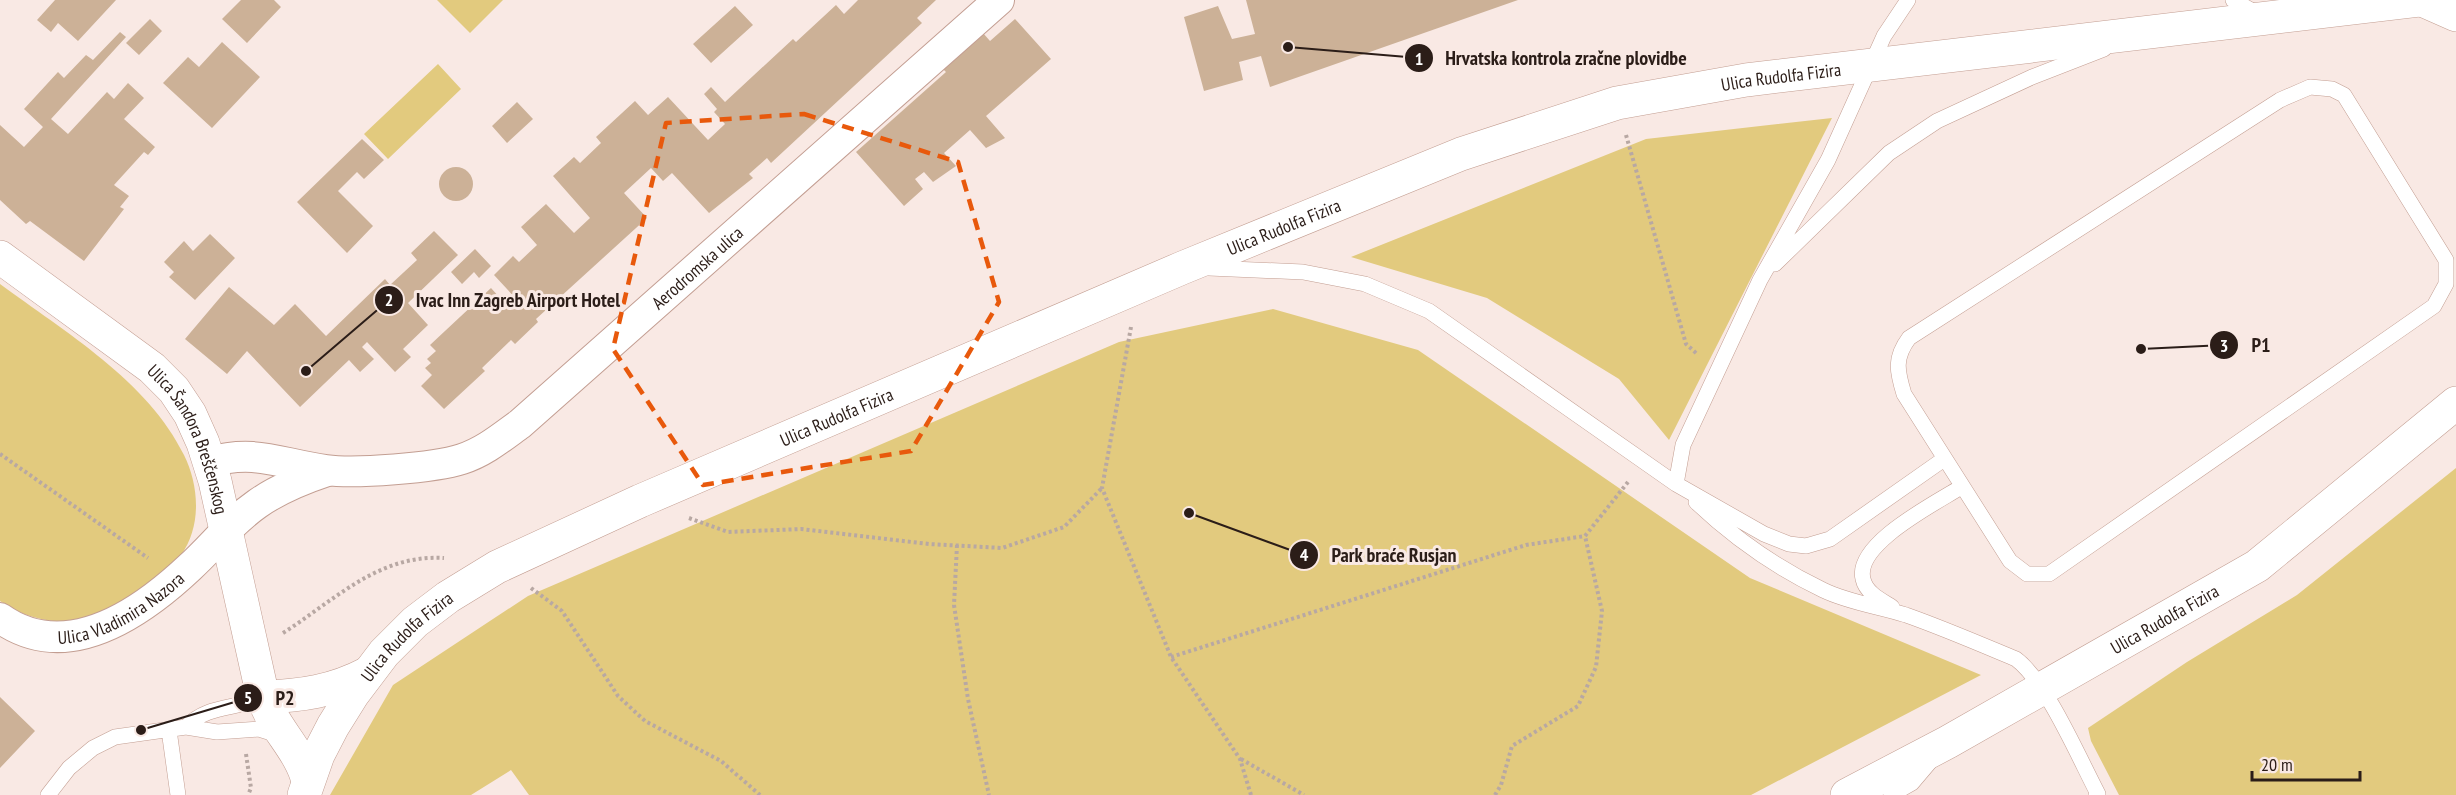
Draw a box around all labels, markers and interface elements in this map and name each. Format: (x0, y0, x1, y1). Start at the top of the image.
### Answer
callout: Hrvatska kontrola zračne plovidbe (1404, 39, 1699, 77)
text: Hrvatska kontrola zračne plovidbe (1445, 45, 1687, 71)
text: 1 (1415, 47, 1423, 70)
street label: Ulica Rudolfa Fizira (1719, 57, 1842, 96)
street label: Ulica Rudolfa Fizira (1223, 193, 1344, 260)
street label: Aerodromska ulica (647, 221, 747, 314)
callout: Ivac Inn Zagreb Airport Hotel (374, 281, 633, 319)
text: Ivac Inn Zagreb Airport Hotel (416, 287, 620, 313)
text: 2 (385, 288, 393, 311)
callout: P1 (2209, 326, 2282, 364)
text: P1 (2251, 332, 2271, 358)
text: 3 (2220, 334, 2228, 357)
street label: Ulica Šandora Breščenskog (143, 359, 233, 516)
street label: Ulica Rudolfa Fizira (776, 382, 896, 451)
callout: Park braće Rusjan (1289, 536, 1469, 574)
text: Park braće Rusjan (1331, 542, 1457, 568)
text: 4 (1300, 543, 1309, 566)
street label: Ulica Vladimira Nazora (57, 567, 189, 648)
street label: Ulica Rudolfa Fizira (2106, 579, 2222, 659)
street label: Ulica Rudolfa Fizira (355, 586, 457, 686)
callout: P2 (233, 679, 306, 717)
text: P2 (275, 685, 295, 711)
text: 5 (244, 686, 252, 709)
scale bar (2252, 744, 2360, 782)
text: 20 m (2261, 753, 2293, 776)

